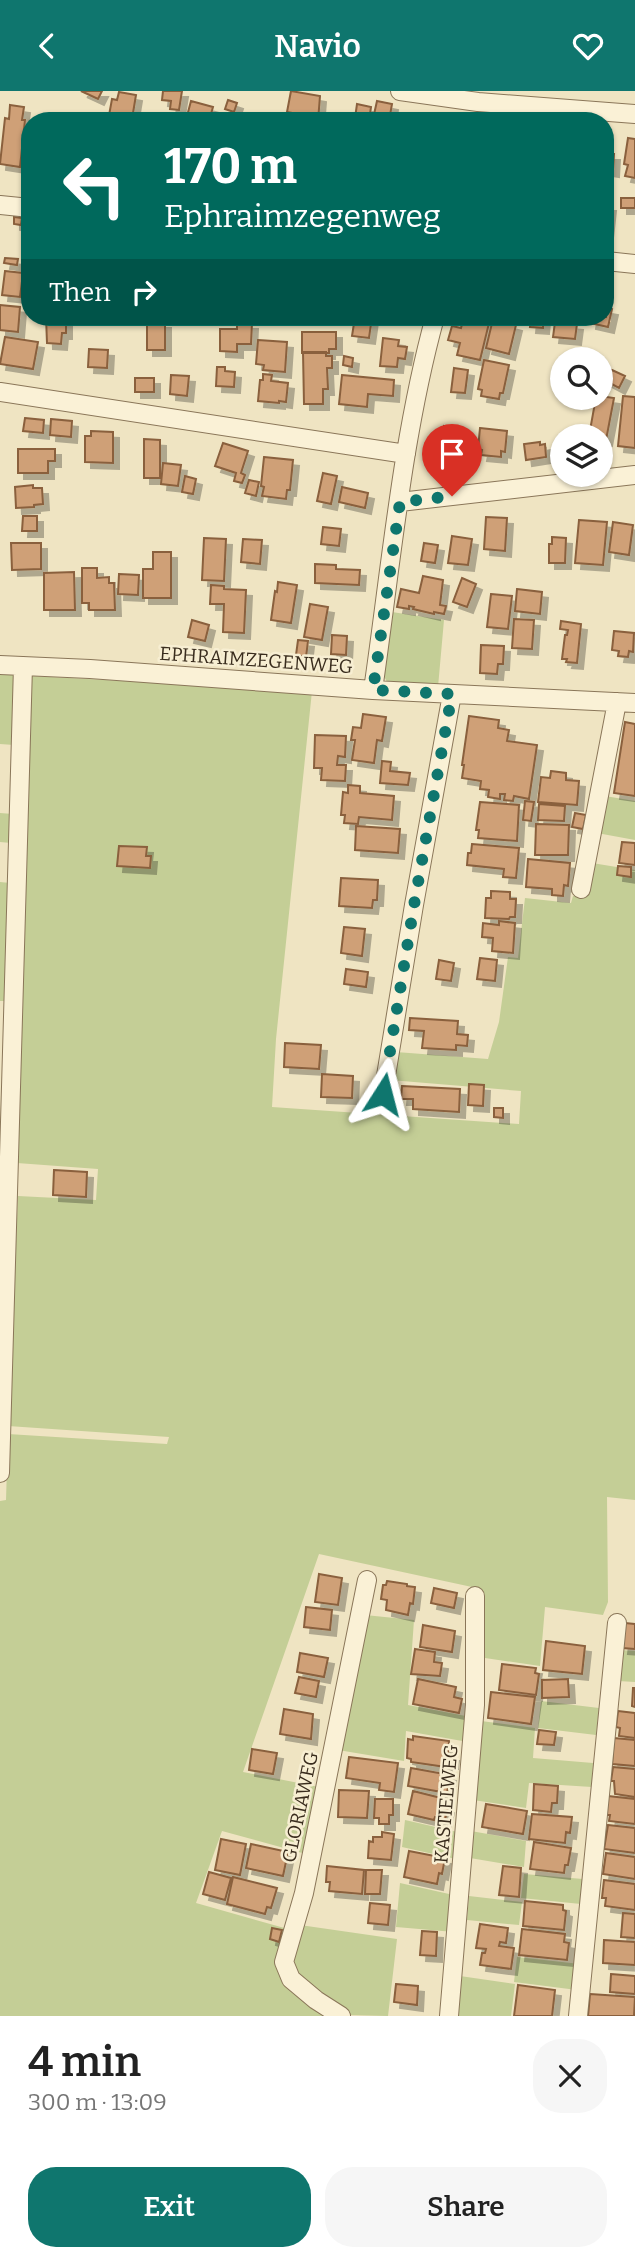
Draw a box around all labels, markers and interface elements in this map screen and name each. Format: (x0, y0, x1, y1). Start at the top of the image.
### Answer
icon: back (28, 27, 66, 65)
text: Navio (274, 27, 361, 65)
icon: heart (569, 27, 607, 65)
text: 170 m (164, 137, 297, 196)
icon: left (49, 140, 140, 231)
text: Ephraimzegenweg (164, 197, 441, 235)
icon: right (125, 273, 163, 311)
text: Then (49, 277, 111, 308)
map controls (550, 347, 613, 487)
button: search (550, 347, 613, 410)
pin (422, 424, 482, 496)
button: layers (550, 424, 613, 487)
icon: arrive (433, 435, 471, 473)
street label: EPHRAIMZEGENWEG (159, 642, 353, 678)
position arrow (346, 1057, 420, 1131)
street label: KASTIELWEG (429, 1744, 463, 1864)
street label: GLORIAWEG (277, 1749, 323, 1865)
text: 4 min (28, 2037, 141, 2087)
button: close (533, 2039, 607, 2113)
text: 300 m · 13:09 (28, 2088, 167, 2116)
button: Exit (28, 2167, 311, 2247)
button: Share (325, 2167, 607, 2247)

